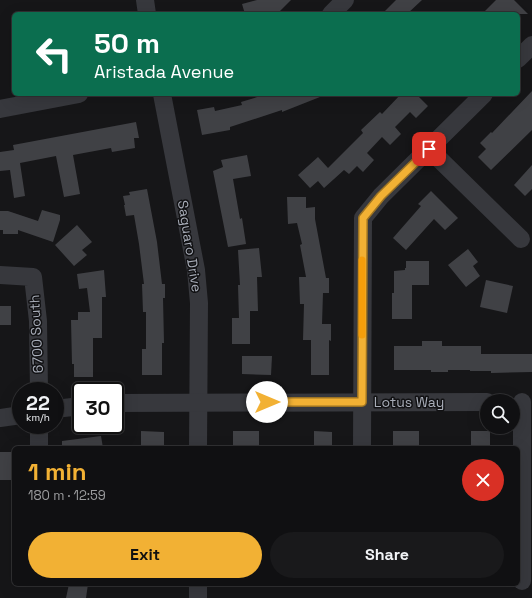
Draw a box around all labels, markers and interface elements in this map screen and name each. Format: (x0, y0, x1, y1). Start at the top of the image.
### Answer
text: 50 m (94, 25, 160, 61)
icon: left (28, 28, 80, 80)
text: Aristada Avenue (94, 60, 234, 83)
pin (412, 132, 446, 166)
icon: arrive (418, 138, 440, 160)
street label: Saguaro Drive (174, 199, 206, 293)
street label: 6700 South (25, 294, 47, 374)
position arrow (246, 381, 288, 423)
speed limit sign: 30 (72, 382, 124, 434)
text: 22 (26, 390, 50, 416)
street label: Lotus Way (374, 393, 444, 411)
map controls (480, 394, 520, 434)
button: search (480, 394, 520, 434)
text: km/h (26, 411, 50, 424)
text: 1 min (28, 456, 87, 487)
button: close (462, 459, 504, 501)
text: 180 m · 12:59 (28, 487, 106, 504)
button: Exit (28, 532, 262, 578)
button: Share (270, 532, 504, 578)

